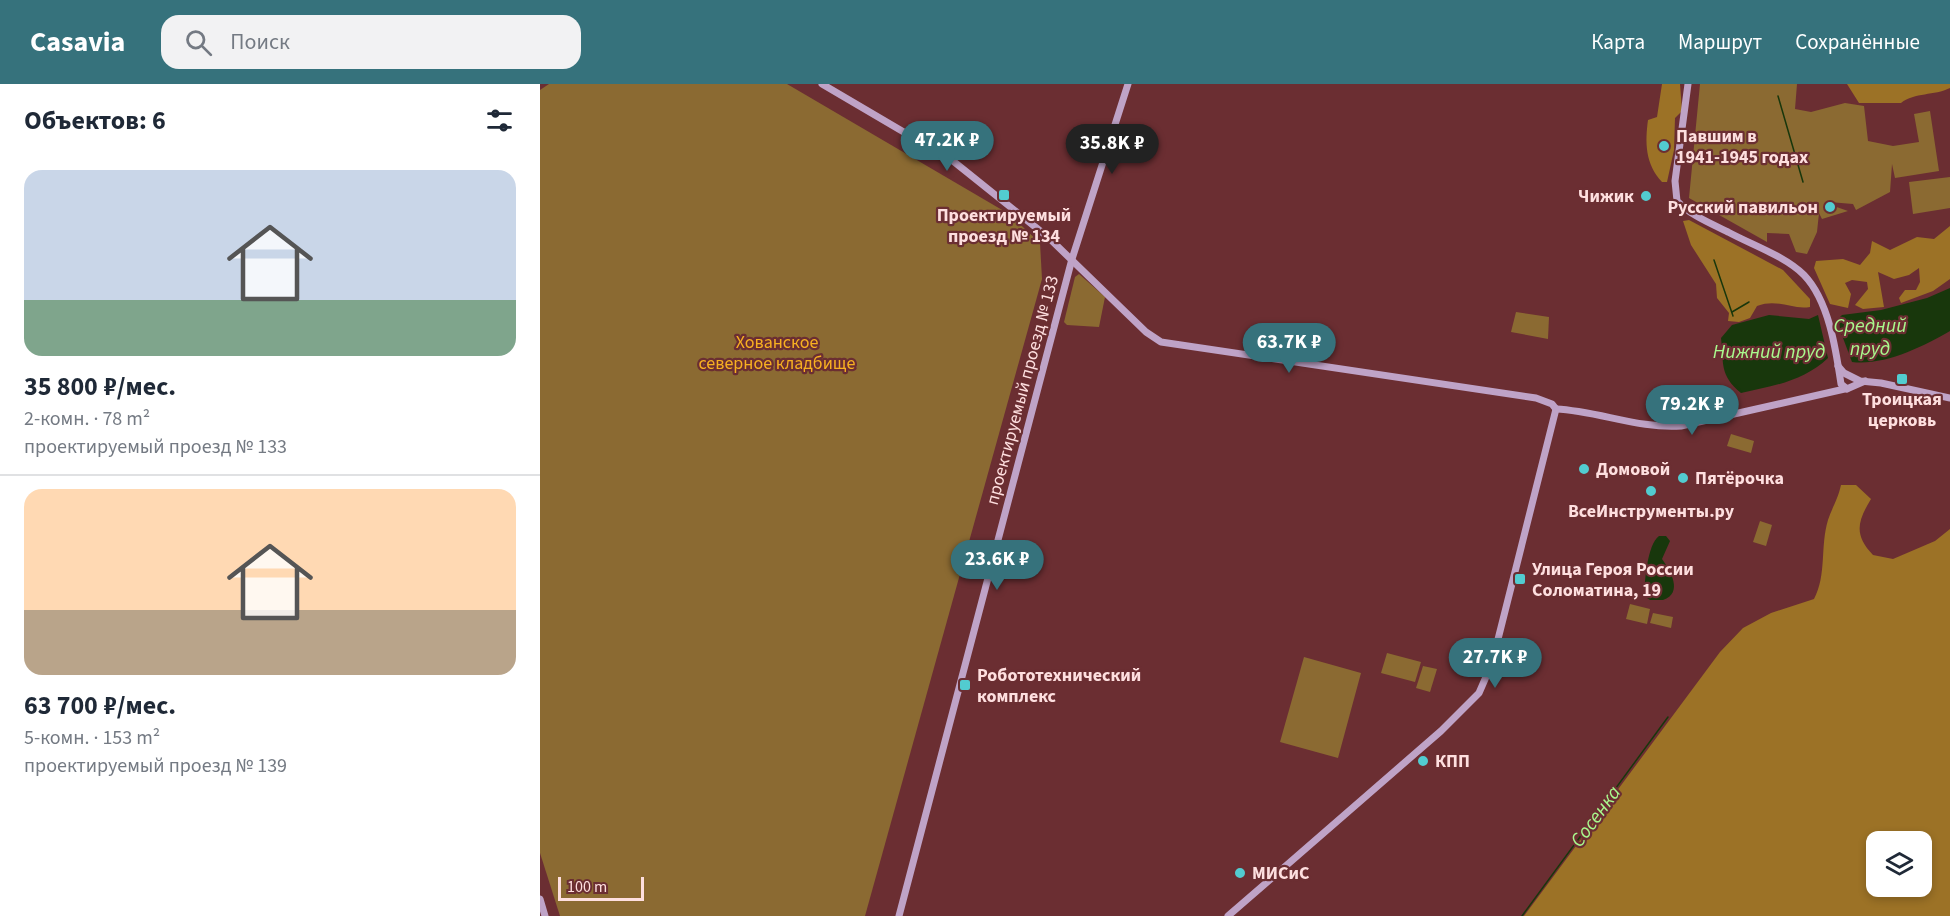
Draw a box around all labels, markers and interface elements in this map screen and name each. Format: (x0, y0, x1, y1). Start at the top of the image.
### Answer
search box (161, 15, 581, 69)
text: Casavia (30, 22, 125, 62)
icon: search (182, 26, 215, 59)
text: Поиск (230, 26, 290, 58)
text: Карта (1591, 27, 1645, 57)
text: Маршрут (1678, 27, 1762, 57)
text: Сохранённые (1795, 27, 1920, 57)
text: Объектов: 6 (24, 102, 166, 139)
icon: filters (483, 104, 516, 137)
pin: 47.2K ₽ (892, 121, 1002, 172)
pin: 35.8K ₽ (1057, 124, 1167, 175)
place label: Павшим в 1941-1945 годах (1676, 124, 1808, 170)
text: 47.2K ₽ (915, 126, 979, 154)
text: 35.8K ₽ (1080, 129, 1144, 157)
marker: Павшим в 1941-1945 годах (1657, 139, 1671, 153)
place label: Чижик (1578, 184, 1634, 209)
marker: Проектируемый проезд № 134 (997, 188, 1011, 202)
marker: Чижик (1639, 189, 1653, 203)
place label: Русский павильон (1667, 195, 1818, 220)
marker: Русский павильон (1823, 200, 1837, 214)
place label: Проектируемый проезд № 134 (937, 203, 1071, 249)
icon: home (216, 209, 324, 317)
street label: проектируемый проезд № 133 (980, 273, 1065, 508)
water label: Средний пруд (1833, 312, 1907, 363)
pin: 63.7K ₽ (1234, 323, 1344, 374)
text: 63.7K ₽ (1257, 328, 1321, 356)
park label: Хованское северное кладбище (699, 330, 856, 376)
water label: Нижний пруд (1713, 338, 1825, 366)
text: 35 800 ₽/мес. (24, 368, 176, 405)
marker: Троицкая церковь (1895, 372, 1909, 386)
pin: 79.2K ₽ (1637, 385, 1747, 436)
place label: Троицкая церковь (1862, 387, 1942, 433)
text: 79.2K ₽ (1660, 390, 1724, 418)
text: 2-комн. · 78 m² (24, 405, 150, 433)
text: проектируемый проезд № 133 (24, 433, 287, 461)
place label: Домовой (1596, 457, 1670, 482)
marker: Домовой (1577, 462, 1591, 476)
place label: Пятёрочка (1695, 466, 1784, 491)
marker: Пятёрочка (1676, 471, 1690, 485)
marker: ВсеИнструменты.ру (1644, 484, 1658, 498)
place label: ВсеИнструменты.ру (1568, 499, 1735, 524)
icon: home (216, 528, 324, 636)
pin: 23.6K ₽ (942, 540, 1052, 591)
text: 23.6K ₽ (965, 545, 1029, 573)
place label: Улица Героя России Соломатина, 19 (1532, 557, 1694, 603)
marker: Улица Героя России Соломатина, 19 (1513, 572, 1527, 586)
pin: 27.7K ₽ (1440, 638, 1550, 689)
text: 27.7K ₽ (1463, 643, 1527, 671)
place label: Робототехнический комплекс (977, 663, 1141, 709)
marker: Робототехнический комплекс (958, 678, 972, 692)
text: 63 700 ₽/мес. (24, 687, 176, 724)
text: 5-комн. · 153 m² (24, 724, 160, 752)
place label: КПП (1435, 749, 1470, 774)
text: проектируемый проезд № 139 (24, 752, 287, 780)
marker: КПП (1416, 754, 1430, 768)
water label: Сосенка (1564, 780, 1628, 853)
map controls (1866, 831, 1932, 897)
button: layers (1866, 831, 1932, 897)
place label: МИСиС (1252, 861, 1310, 886)
marker: МИСиС (1233, 866, 1247, 880)
scale bar (558, 874, 644, 902)
text: 100 m (567, 876, 607, 898)

